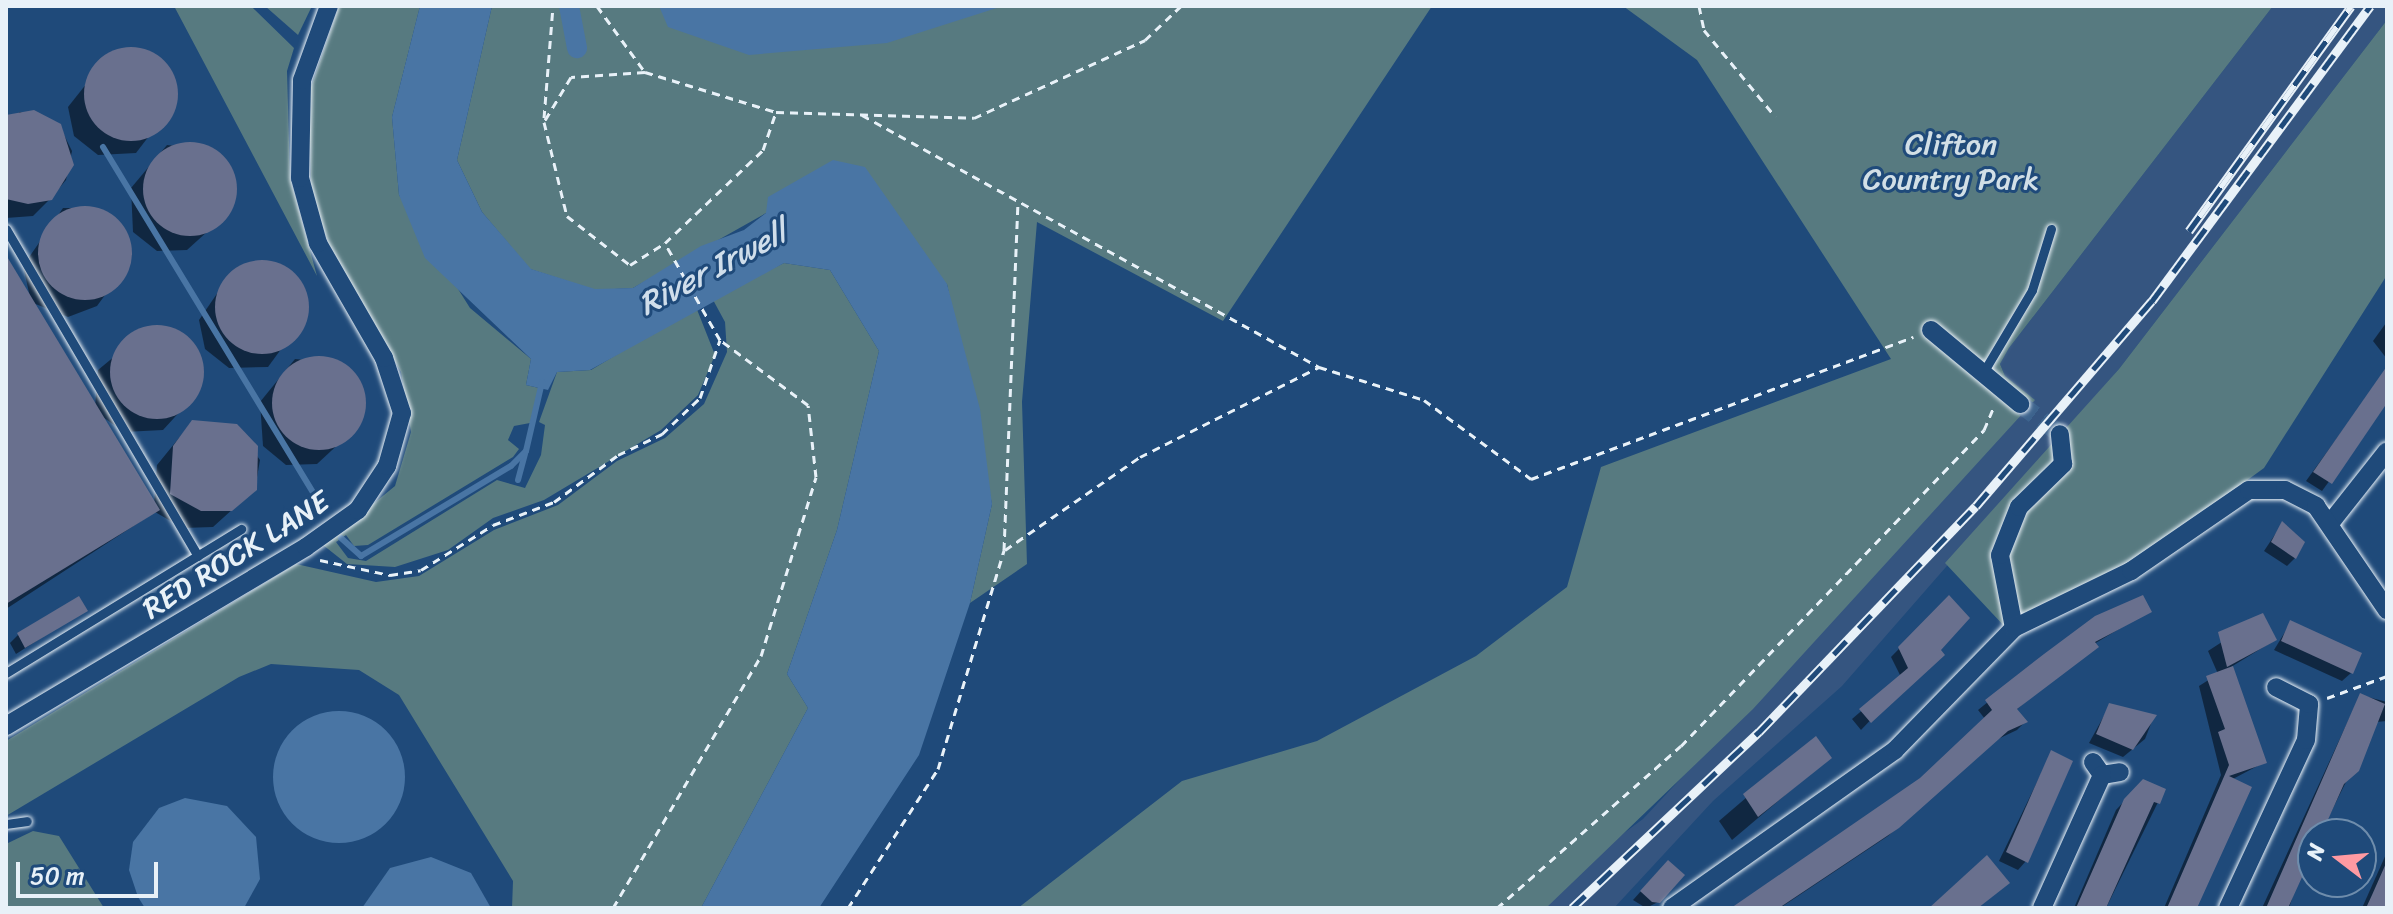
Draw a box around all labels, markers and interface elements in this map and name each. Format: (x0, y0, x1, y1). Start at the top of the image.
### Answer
park label: Clifton Country Park (1863, 126, 2039, 196)
water label: River Irwell (632, 214, 794, 324)
street label: RED ROCK LANE (136, 483, 336, 627)
north arrow (2297, 818, 2377, 898)
text: N (2295, 839, 2336, 865)
scale bar (20, 846, 162, 896)
text: 50 m (30, 855, 85, 897)

